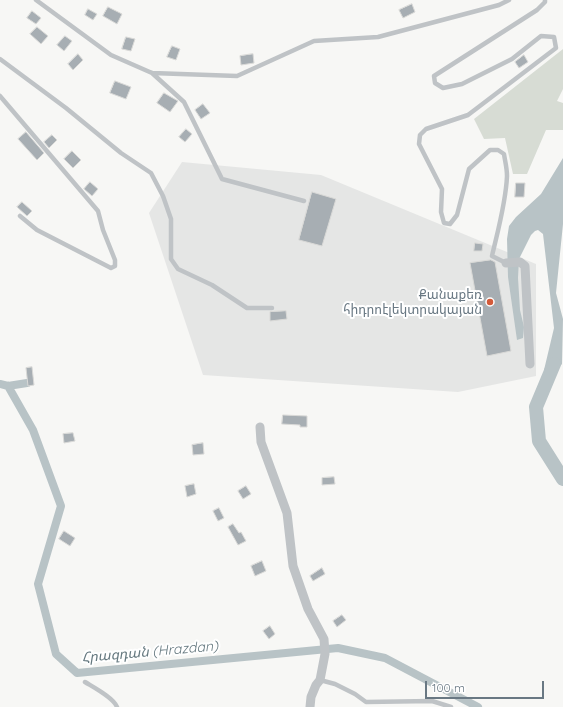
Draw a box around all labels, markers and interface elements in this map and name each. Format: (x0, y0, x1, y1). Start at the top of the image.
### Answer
place label: Քանաքեռ հիդրոէլեկտրակայան (343, 287, 482, 318)
marker: Քանաքեռ հիդրոէլեկտրակայան (485, 297, 495, 307)
water label: Հրազդան (Hrazdan) (81, 638, 219, 666)
scale bar (427, 673, 546, 699)
text: 100 m (432, 680, 465, 695)

